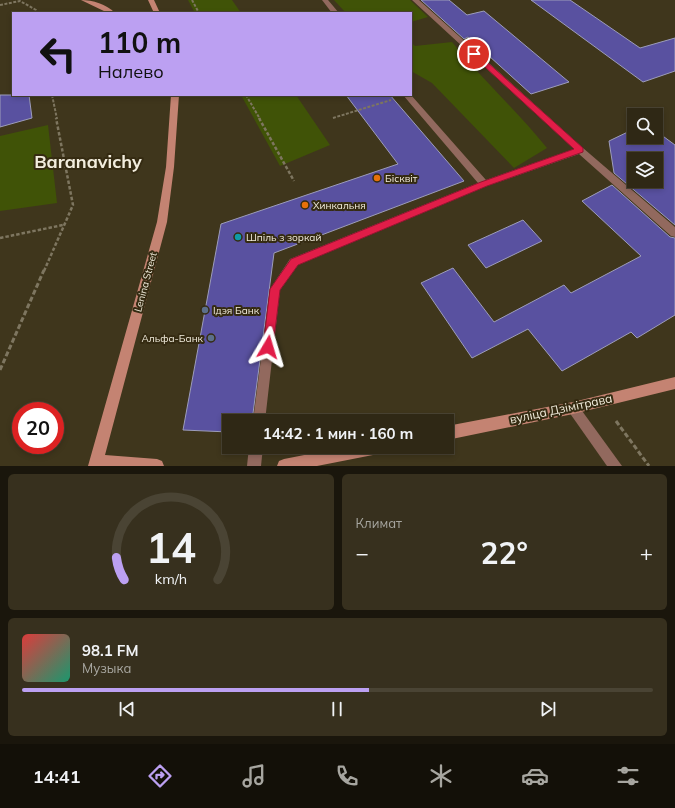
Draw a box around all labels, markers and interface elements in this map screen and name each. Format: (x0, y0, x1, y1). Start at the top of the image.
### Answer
text: 110 m (98, 25, 181, 60)
icon: left (32, 28, 84, 80)
pin (457, 37, 491, 71)
icon: arrive (463, 43, 485, 65)
text: Налево (98, 60, 164, 83)
map controls (627, 108, 663, 188)
button: search (627, 108, 663, 144)
district label: Baranavichy (34, 150, 142, 173)
button: layers (627, 152, 663, 188)
place label: Бісквіт (385, 172, 418, 185)
marker: Бісквіт (372, 173, 382, 183)
place label: Хинкальня (313, 199, 366, 212)
marker: Хинкальня (300, 200, 310, 210)
place label: Шпіль з зоркай (246, 231, 321, 244)
marker: Шпіль з зоркай (233, 232, 243, 242)
street label: Lenina Street (131, 250, 160, 313)
place label: Ідэя Банк (213, 304, 260, 317)
marker: Ідэя Банк (200, 305, 210, 315)
position arrow (247, 326, 289, 368)
place label: Альфа-Банк (142, 332, 204, 345)
marker: Альфа-Банк (206, 333, 216, 343)
street label: вуліца Дзімітрава (508, 390, 614, 427)
speed limit sign: 20 (12, 402, 64, 454)
text: 14:42 · 1 мин · 160 m (263, 424, 413, 443)
text: Климат (356, 515, 402, 531)
text: 14 (146, 521, 196, 573)
text: 22° (481, 534, 528, 572)
text: − (356, 539, 369, 567)
text: + (640, 539, 653, 567)
text: km/h (155, 570, 187, 588)
text: 98.1 FM (82, 641, 138, 660)
text: Музыка (82, 660, 131, 676)
icon: previous (116, 698, 138, 720)
icon: pause (326, 698, 348, 720)
icon: next (537, 698, 559, 720)
icon: directions (146, 762, 174, 790)
icon: music (240, 762, 268, 790)
icon: phone (333, 762, 361, 790)
icon: climate (427, 762, 455, 790)
icon: car (521, 762, 549, 790)
icon: filters (614, 762, 642, 790)
text: 14:41 (33, 765, 80, 788)

